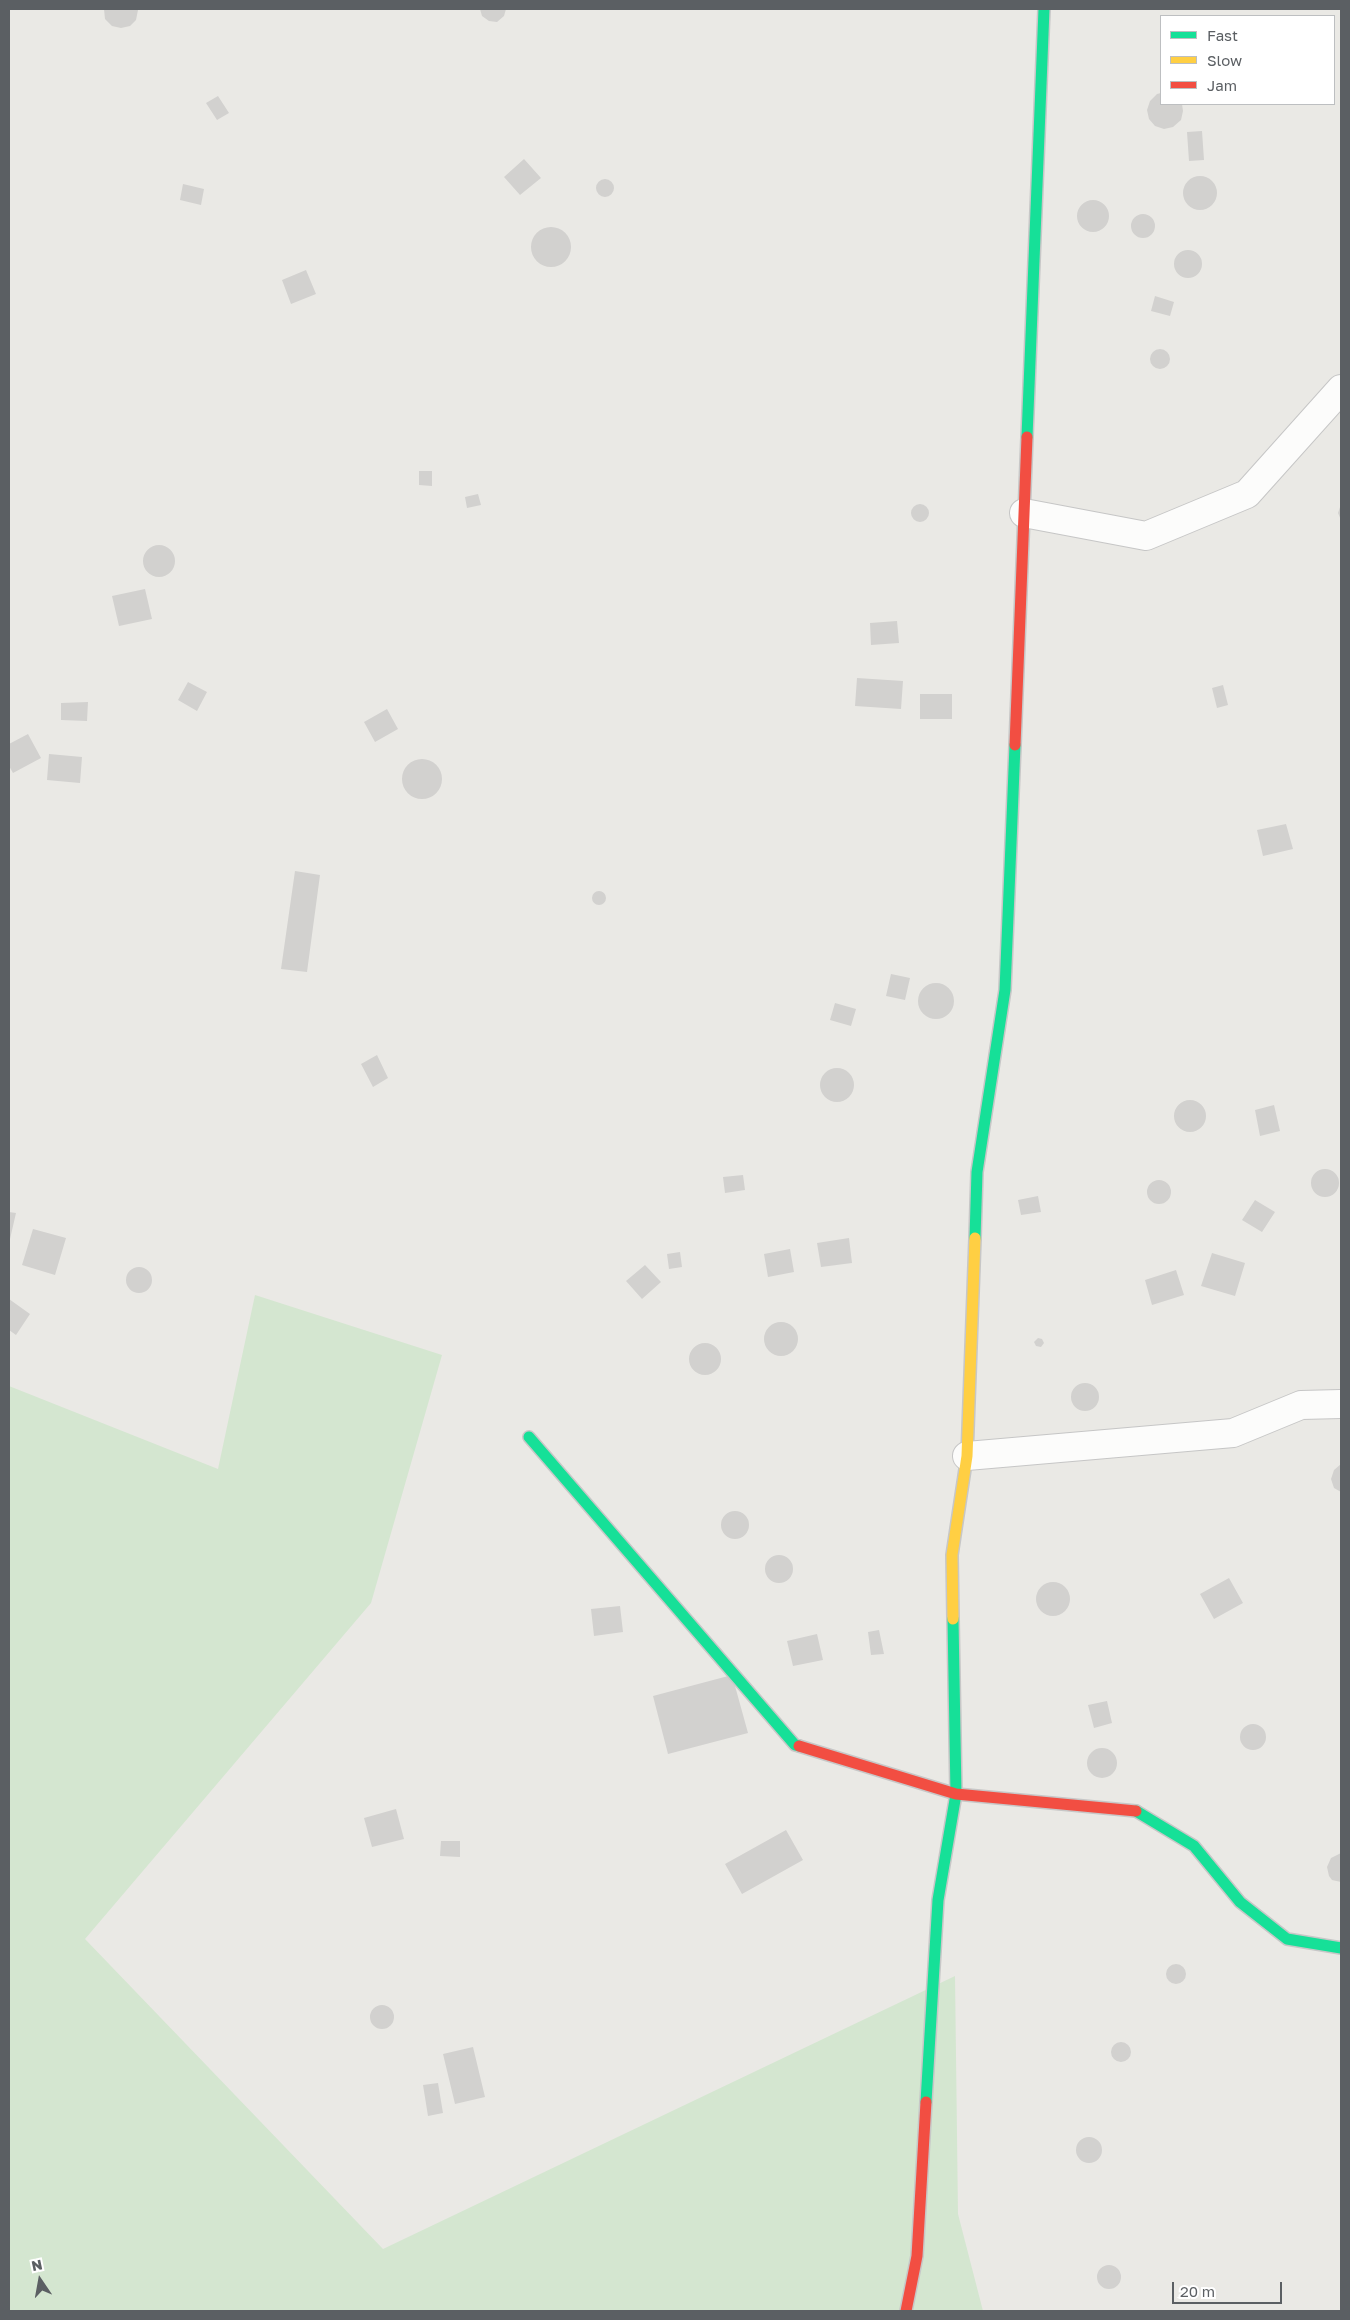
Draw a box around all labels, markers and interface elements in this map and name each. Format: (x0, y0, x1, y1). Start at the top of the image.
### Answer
legend (1160, 15, 1335, 105)
text: Fast (1207, 26, 1238, 44)
text: Slow (1207, 51, 1242, 69)
text: Jam (1207, 76, 1237, 94)
north arrow (15, 2255, 65, 2305)
text: N (30, 2255, 44, 2274)
scale bar (1175, 2272, 1285, 2304)
text: 20 m (1180, 2282, 1215, 2300)

